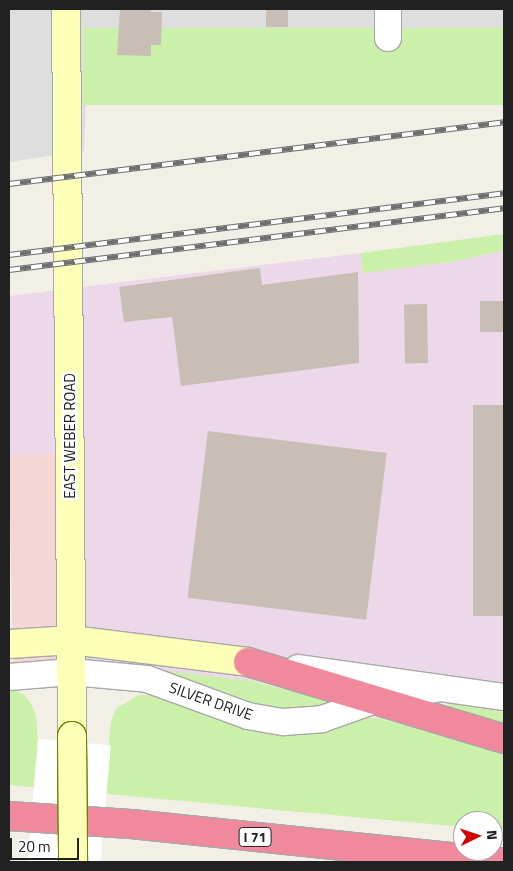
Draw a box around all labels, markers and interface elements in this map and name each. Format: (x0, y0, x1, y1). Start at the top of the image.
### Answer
street label: EAST WEBER ROAD (61, 373, 79, 499)
street label: SILVER DRIVE (167, 678, 255, 724)
north arrow (453, 811, 503, 861)
road number: I 71 (238, 826, 272, 849)
scale bar (12, 828, 81, 860)
text: N (482, 829, 503, 841)
text: 20 m (18, 835, 51, 858)

